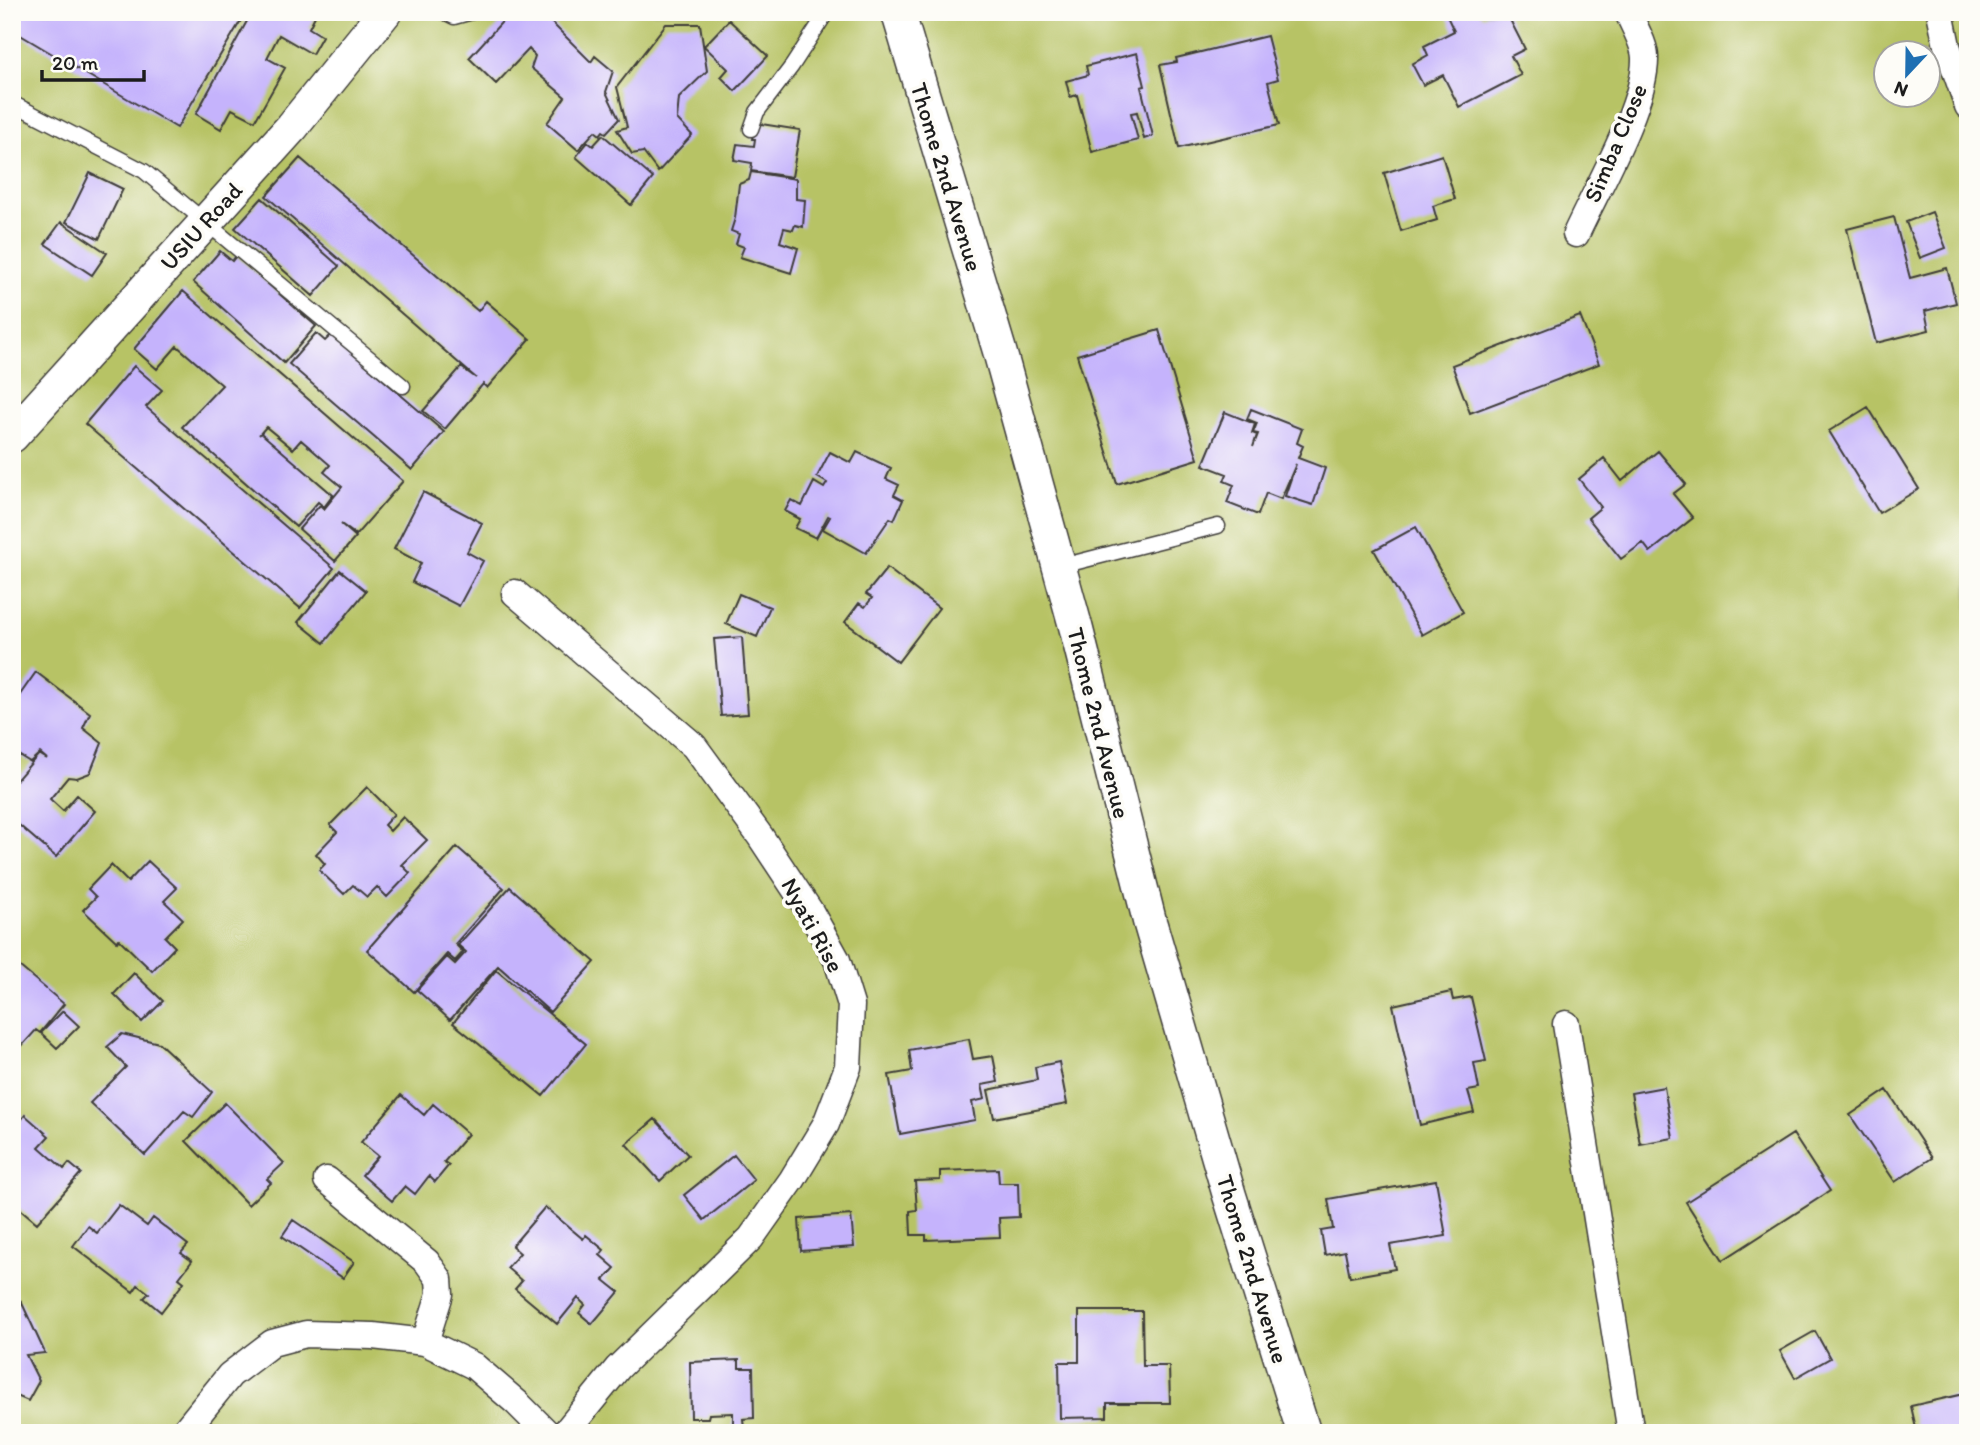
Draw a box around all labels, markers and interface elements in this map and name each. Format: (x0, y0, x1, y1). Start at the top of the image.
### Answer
scale bar (42, 38, 144, 82)
north arrow (1871, 38, 1941, 108)
text: 20 m (52, 50, 99, 75)
text: N (1891, 76, 1911, 102)
street label: Thome 2nd Avenue (904, 79, 990, 275)
street label: Simba Close (1577, 79, 1653, 207)
street label: USIU Road (154, 176, 248, 276)
street label: Thome 2nd Avenue (1061, 624, 1137, 822)
street label: Nyati Rise (775, 873, 851, 977)
street label: Thome 2nd Avenue (1210, 1171, 1296, 1367)

